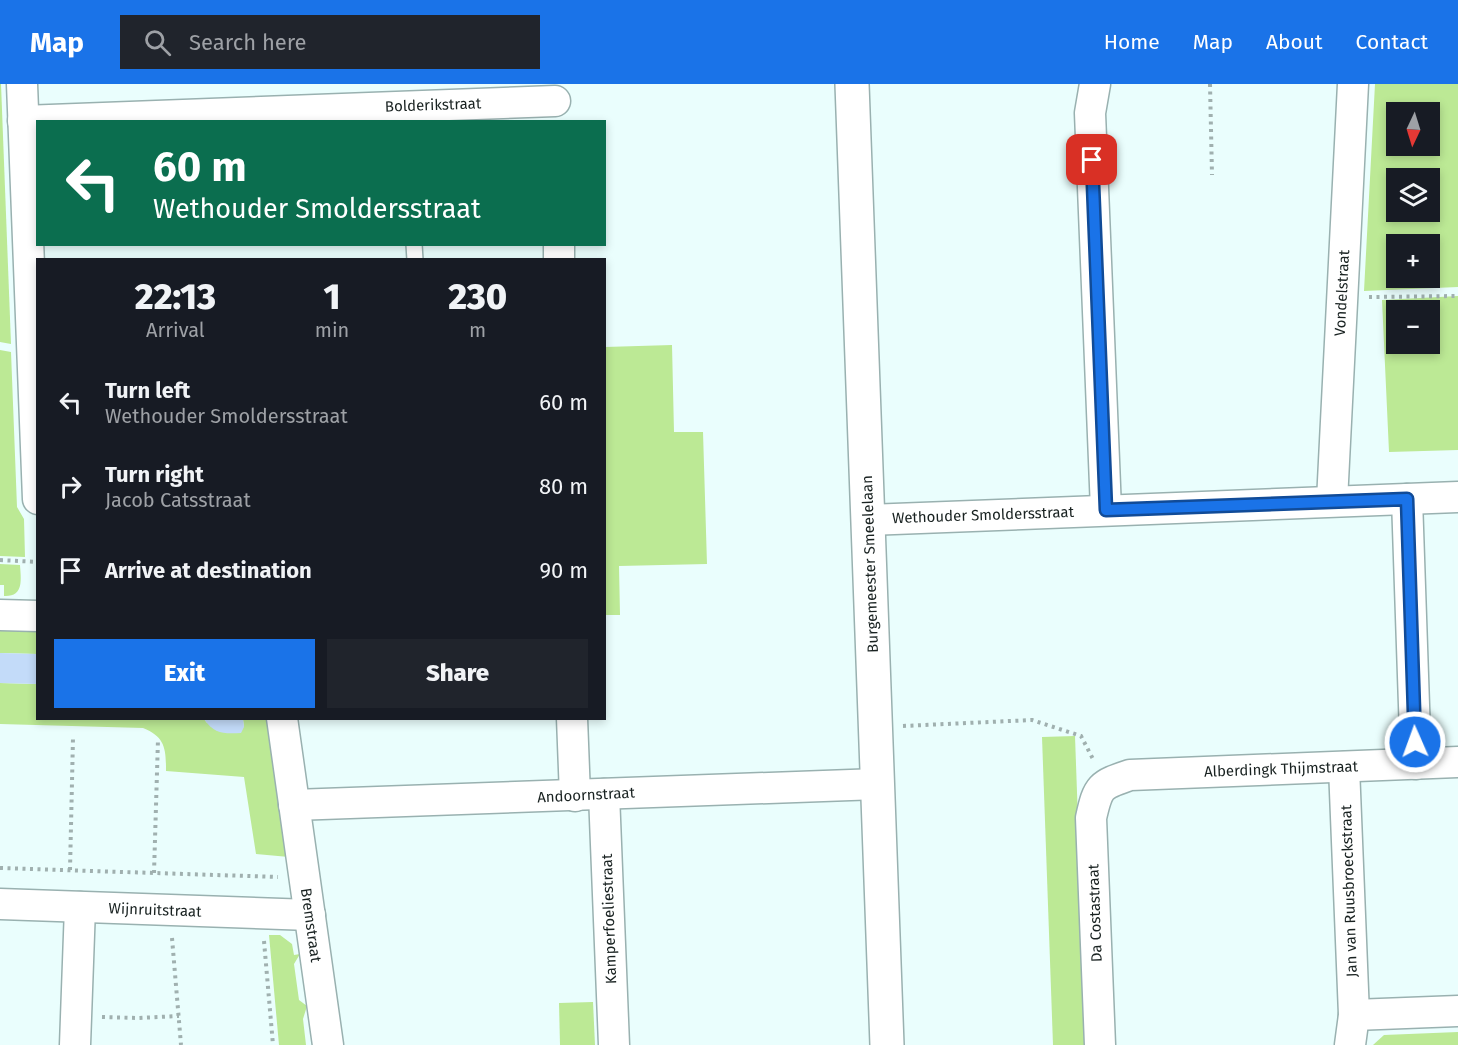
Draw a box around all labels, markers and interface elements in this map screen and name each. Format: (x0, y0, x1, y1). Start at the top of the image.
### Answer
search box (120, 15, 540, 69)
text: Map (30, 26, 84, 59)
icon: search (141, 26, 174, 59)
text: Search here (189, 29, 307, 56)
text: Home (1104, 29, 1160, 55)
text: Map (1193, 29, 1233, 55)
text: About (1266, 29, 1323, 55)
text: Contact (1356, 29, 1428, 55)
street label: Bolderikstraat (385, 94, 482, 116)
north arrow (1386, 102, 1440, 156)
map controls (1386, 102, 1440, 354)
pin (1066, 134, 1117, 185)
text: 60 m (153, 142, 247, 192)
icon: arrive (1075, 143, 1108, 176)
icon: left (54, 144, 132, 222)
button: layers (1386, 168, 1440, 222)
text: Wethouder Smoldersstraat (153, 193, 481, 225)
button: + (1386, 234, 1440, 288)
street label: Vondelstraat (1331, 249, 1353, 337)
text: 22:13 (135, 275, 216, 319)
text: 1 (324, 275, 341, 319)
text: 230 (448, 275, 507, 319)
button: − (1386, 300, 1440, 354)
text: Arrival (146, 318, 205, 342)
text: min (315, 318, 349, 342)
text: m (469, 318, 486, 342)
text: Turn left (105, 377, 190, 404)
icon: left (54, 386, 87, 419)
text: 60 m (539, 389, 588, 416)
text: Wethouder Smoldersstraat (105, 404, 348, 428)
text: Turn right (105, 461, 204, 488)
icon: right (54, 470, 87, 503)
text: 80 m (539, 473, 588, 500)
street label: Burgemeester Smeelelaan (858, 475, 882, 653)
text: Jacob Catsstraat (105, 488, 251, 512)
street label: Wethouder Smoldersstraat (892, 503, 1075, 527)
icon: arrive (54, 554, 87, 587)
text: Arrive at destination (105, 557, 312, 584)
text: 90 m (539, 557, 588, 584)
button: Exit (54, 639, 315, 708)
button: Share (327, 639, 588, 708)
position arrow (1383, 710, 1447, 774)
street label: Alberdingk Thijmstraat (1204, 757, 1359, 781)
street label: Andoornstraat (537, 783, 636, 807)
street label: Jan van Ruusbroeckstraat (1337, 804, 1361, 977)
street label: Kamperfoeliestraat (598, 853, 620, 985)
street label: Da Costastraat (1084, 863, 1106, 962)
street label: Bremstraat (297, 887, 325, 964)
street label: Wijnruitstraat (108, 899, 202, 921)

